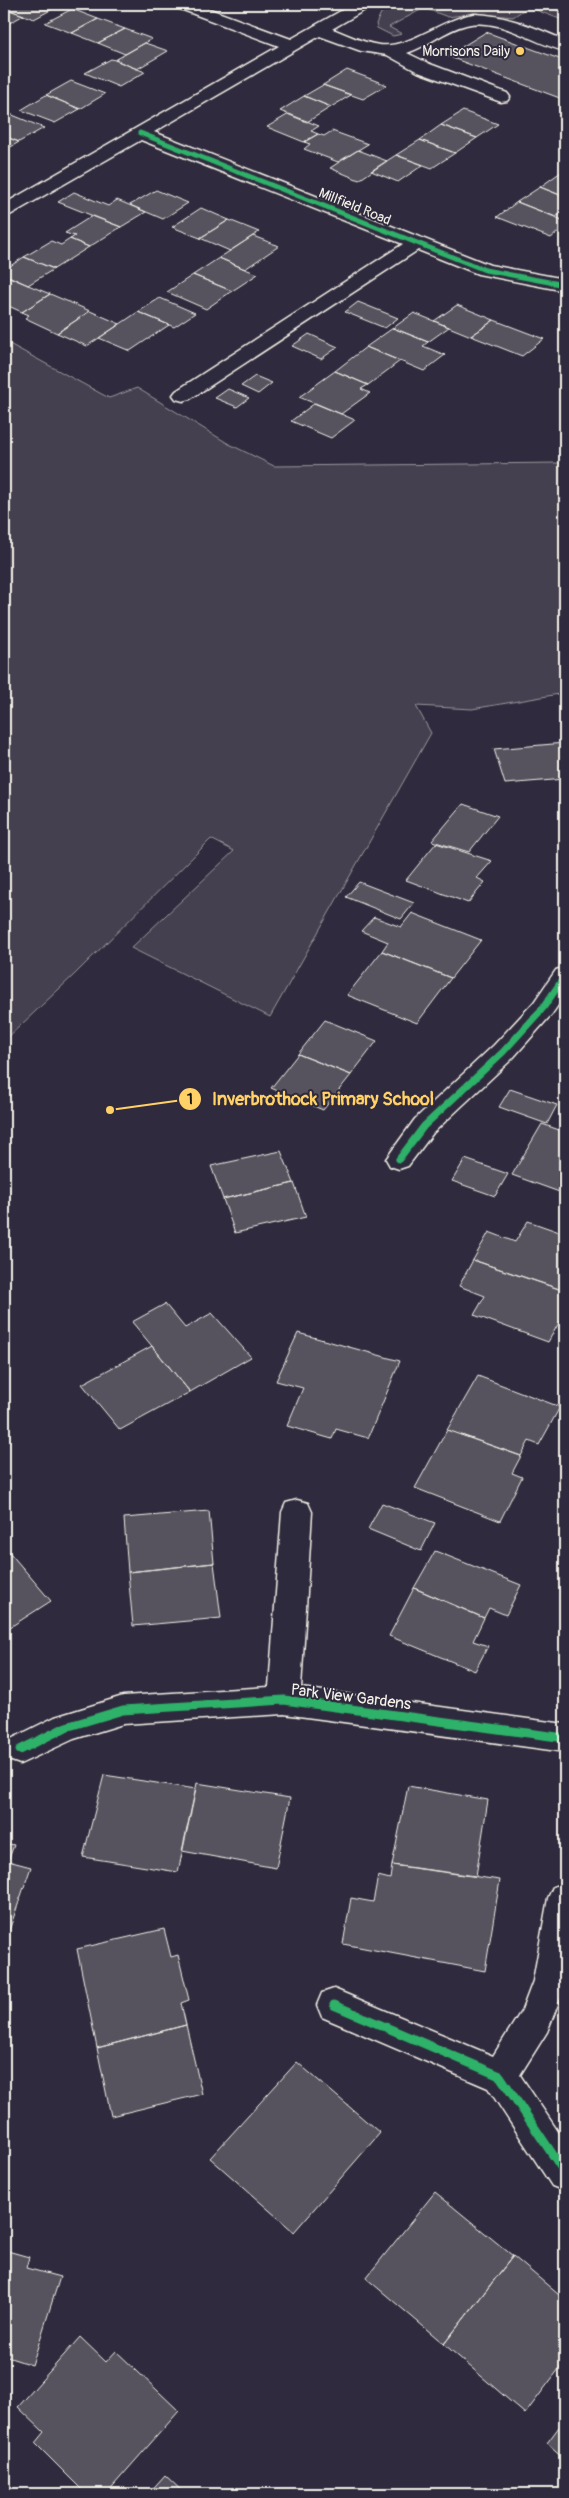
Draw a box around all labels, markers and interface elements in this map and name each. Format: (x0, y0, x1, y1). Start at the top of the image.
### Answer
place label: Morrisons Daily (422, 43, 510, 60)
marker: Morrisons Daily (514, 45, 526, 57)
street label: Millfield Road (316, 184, 394, 229)
callout: Inverbrothock Primary School (177, 1082, 444, 1115)
text: Inverbrothock Primary School (212, 1088, 434, 1111)
text: 1 (187, 1090, 193, 1109)
street label: Park View Gardens (290, 1680, 412, 1714)

